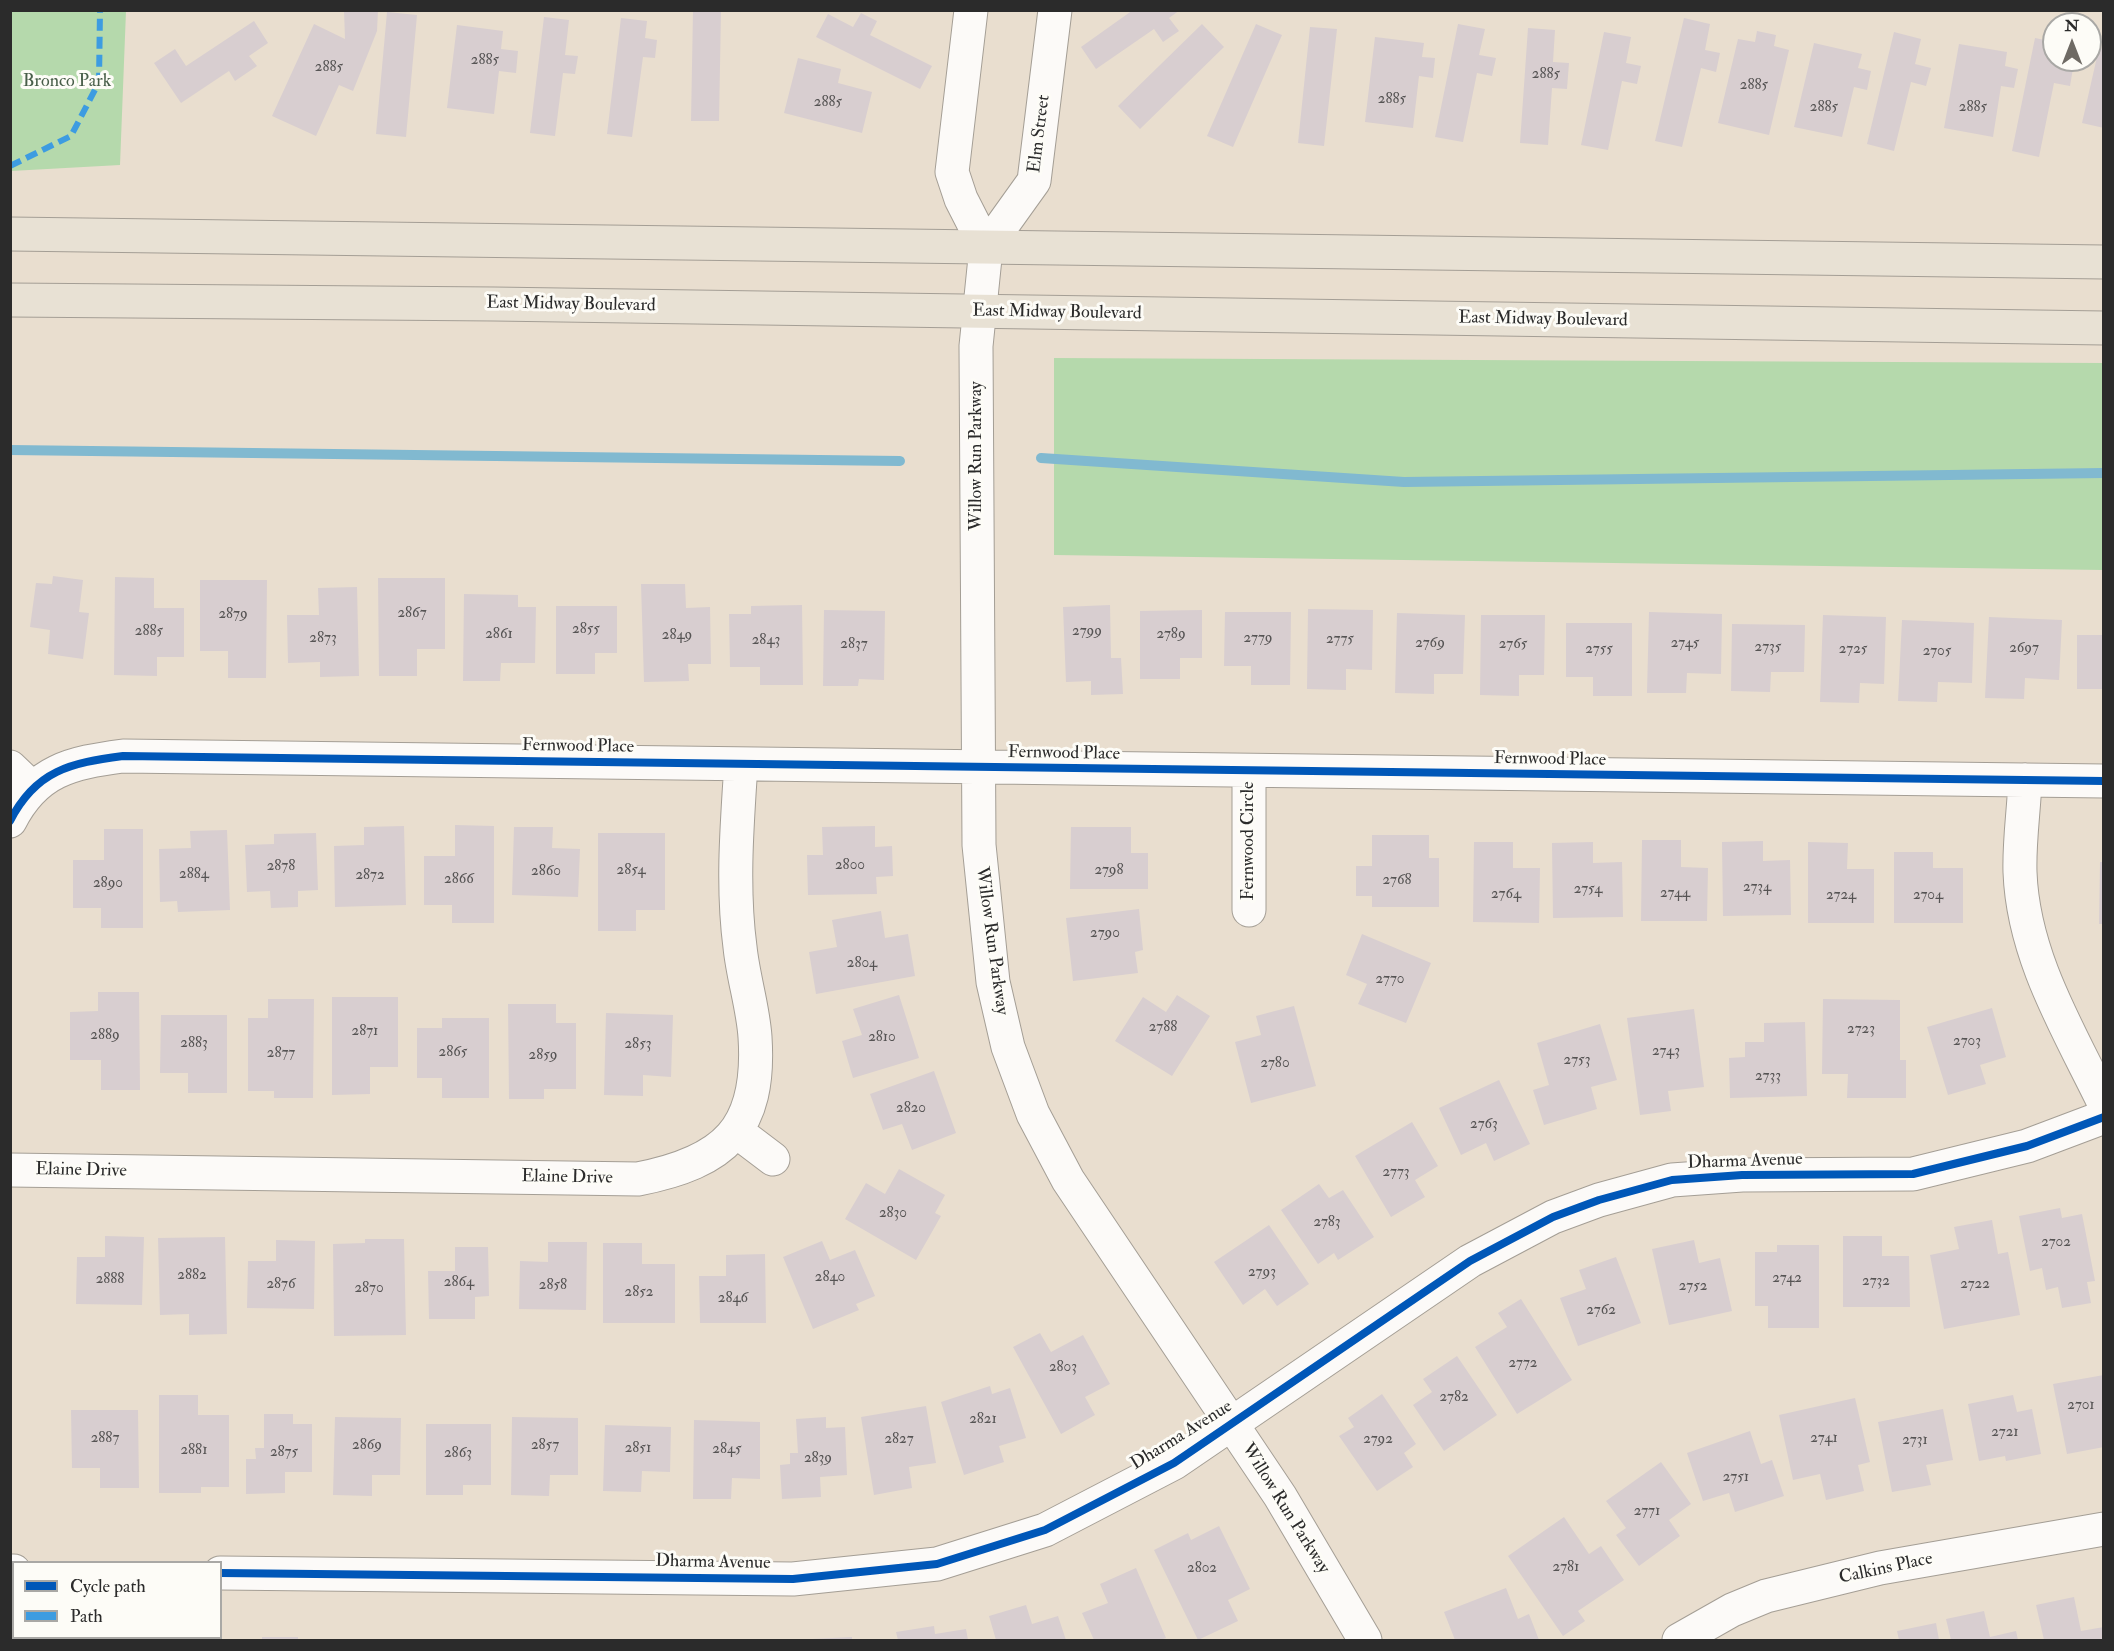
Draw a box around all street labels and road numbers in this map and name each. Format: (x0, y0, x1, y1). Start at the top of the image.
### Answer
street label: Elm Street (1024, 94, 1056, 174)
street label: East Midway Boulevard (486, 293, 656, 317)
street label: East Midway Boulevard (972, 301, 1142, 325)
street label: East Midway Boulevard (1458, 308, 1628, 332)
street label: Willow Run Parkway (966, 381, 988, 531)
street label: Fernwood Place (522, 735, 634, 759)
street label: Fernwood Place (1008, 742, 1120, 766)
street label: Fernwood Place (1494, 748, 1606, 772)
street label: Fernwood Circle (1238, 782, 1260, 900)
street label: Willow Run Parkway (970, 865, 1012, 1017)
street label: Dharma Avenue (1687, 1149, 1803, 1175)
street label: Elaine Drive (35, 1159, 127, 1183)
street label: Elaine Drive (521, 1166, 613, 1190)
street label: Dharma Avenue (1127, 1396, 1237, 1476)
street label: Willow Run Parkway (1236, 1440, 1334, 1578)
street label: Calkins Place (1837, 1549, 1935, 1589)
street label: Dharma Avenue (655, 1551, 771, 1575)

